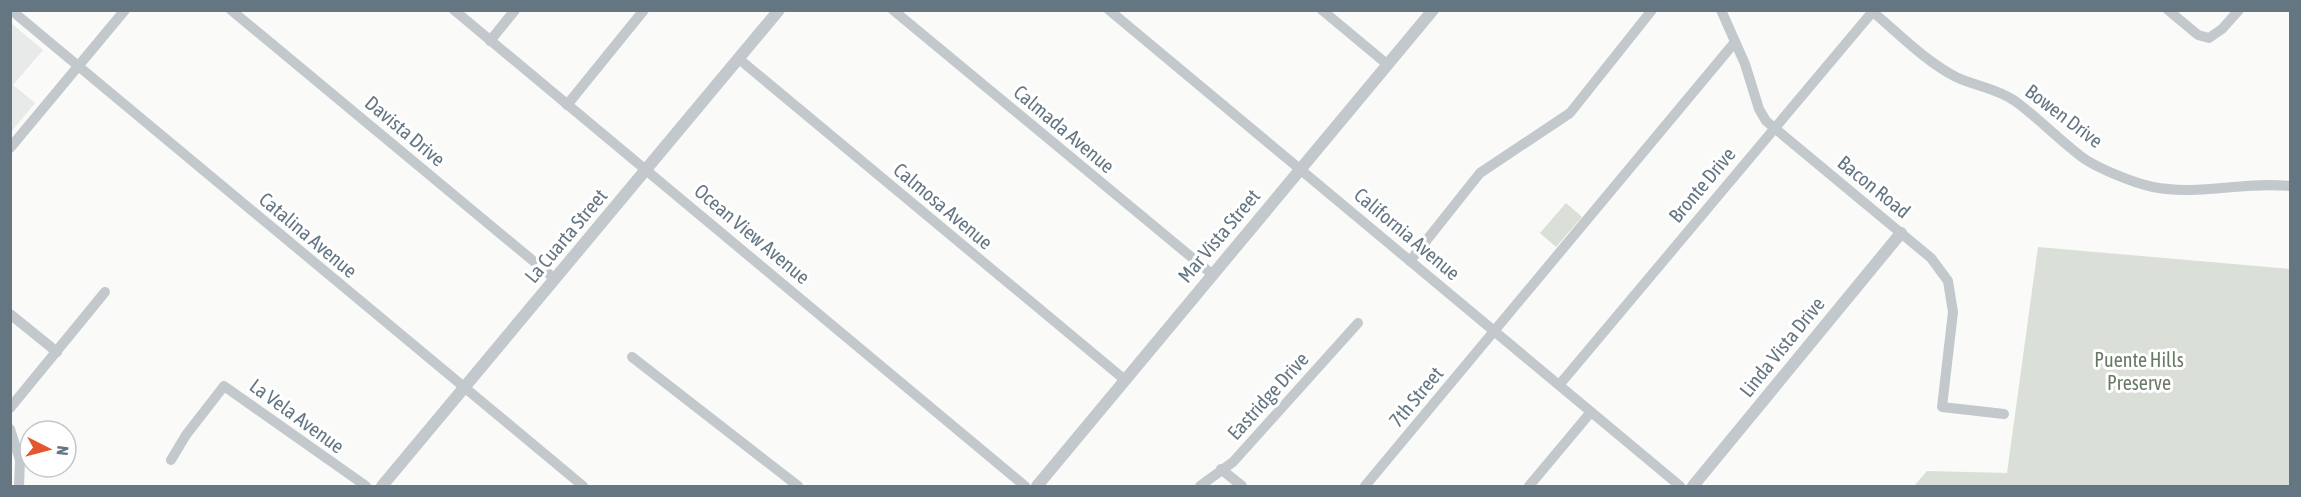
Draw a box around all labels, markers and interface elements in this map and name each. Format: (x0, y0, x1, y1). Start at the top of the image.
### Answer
street label: Bowen Drive (2021, 79, 2107, 152)
street label: Calmada Avenue (1009, 80, 1119, 177)
street label: Davista Drive (361, 91, 450, 171)
street label: Bronte Drive (1664, 143, 1740, 227)
street label: Bacon Road (1834, 151, 1915, 223)
street label: Calmosa Avenue (889, 158, 997, 254)
street label: Ocean View Avenue (690, 179, 815, 288)
street label: California Avenue (1350, 183, 1465, 284)
street label: La Cuarta Street (520, 184, 612, 287)
street label: Mar Vista Street (1173, 184, 1264, 287)
street label: Catalina Avenue (255, 187, 362, 282)
street label: Linda Vista Drive (1734, 292, 1829, 401)
street label: Eastridge Drive (1222, 347, 1313, 444)
park label: Puente Hills Preserve (2094, 348, 2184, 394)
street label: 7th Street (1384, 362, 1448, 431)
street label: La Vela Avenue (246, 374, 349, 457)
north arrow (18, 419, 78, 479)
text: N (53, 445, 72, 456)

